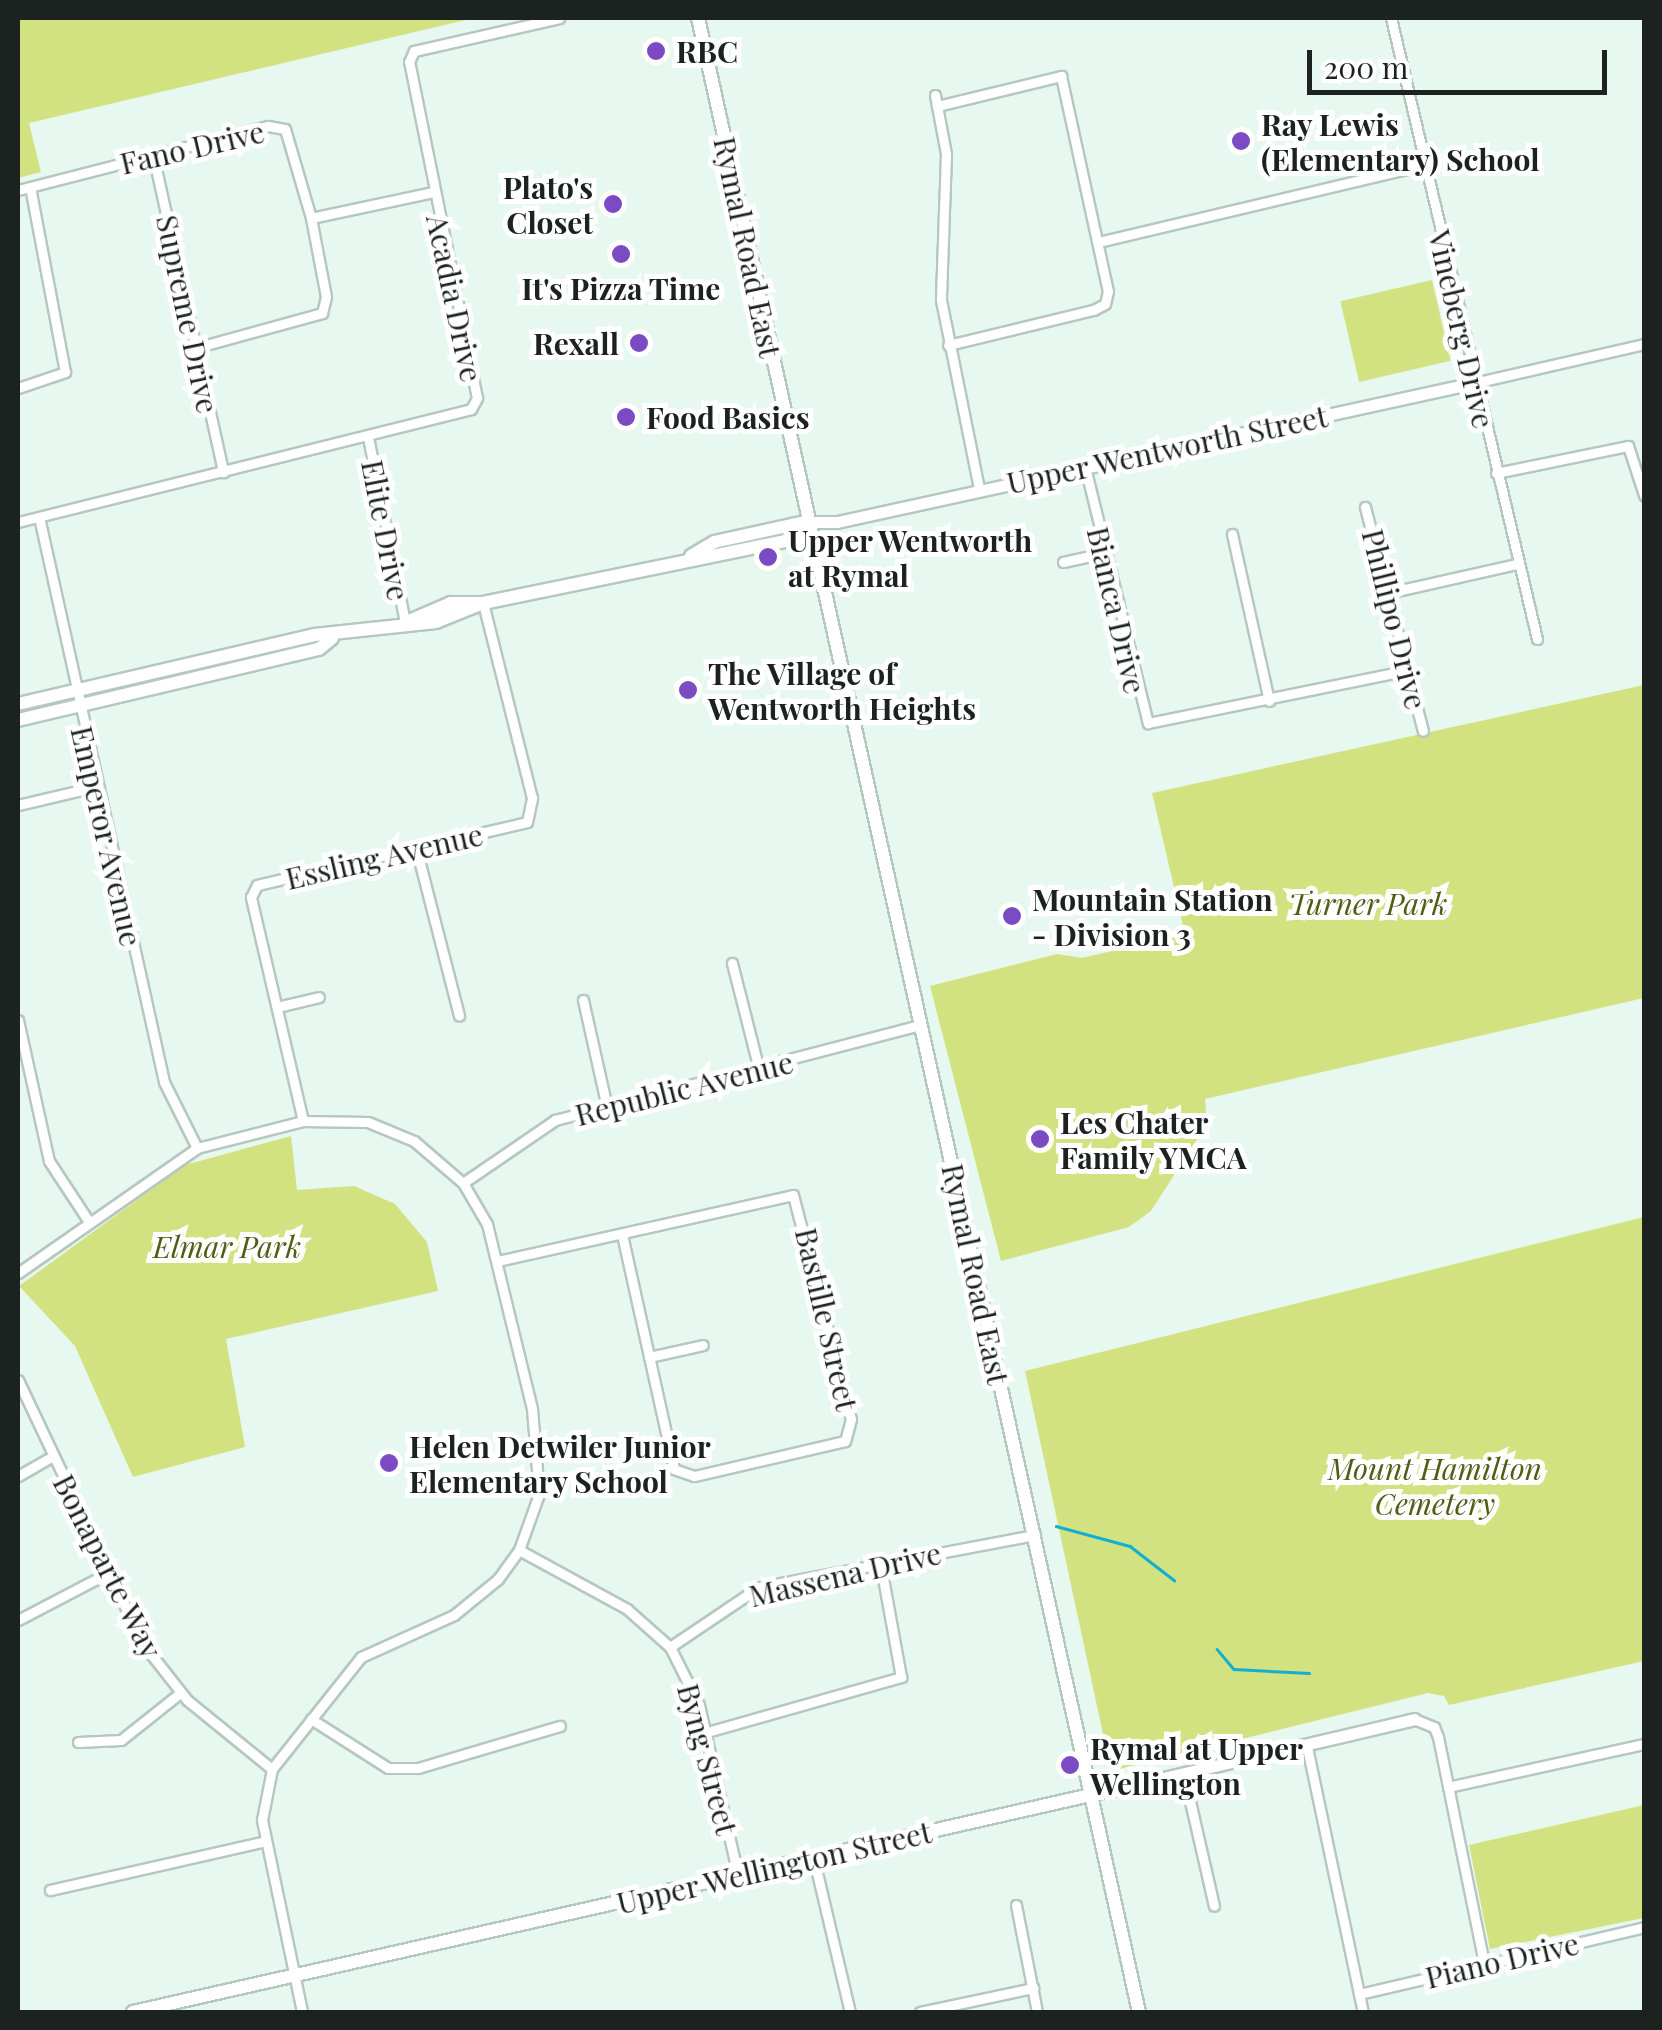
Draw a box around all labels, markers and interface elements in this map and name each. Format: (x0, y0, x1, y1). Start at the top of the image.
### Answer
scale bar (1312, 30, 1612, 92)
place label: RBC (676, 33, 738, 69)
marker: RBC (645, 40, 667, 62)
text: 200 m (1324, 47, 1408, 87)
place label: Ray Lewis (Elementary) School (1261, 106, 1539, 176)
street label: Fano Drive (116, 113, 268, 181)
marker: Ray Lewis (Elementary) School (1230, 130, 1252, 152)
street label: Rymal Road East (707, 133, 789, 361)
place label: Plato's Closet (503, 169, 593, 240)
marker: Plato's Closet (602, 193, 624, 215)
street label: Acadia Drive (420, 211, 490, 385)
street label: Supreme Drive (149, 212, 227, 416)
street label: Vineberg Drive (1422, 227, 1502, 431)
marker: It's Pizza Time (610, 243, 632, 265)
place label: It's Pizza Time (521, 270, 721, 306)
place label: Rexall (533, 325, 619, 361)
marker: Rexall (628, 332, 650, 354)
street label: Upper Wentworth Street (1003, 397, 1331, 501)
place label: Food Basics (646, 399, 810, 435)
marker: Food Basics (615, 406, 637, 428)
street label: Elite Drive (355, 457, 417, 603)
place label: Upper Wentworth at Rymal (788, 522, 1034, 592)
street label: Bianca Drive (1080, 523, 1154, 697)
street label: Phillipo Drive (1355, 525, 1435, 713)
marker: Upper Wentworth at Rymal (757, 546, 779, 568)
place label: The Village of Wentworth Heights (708, 655, 976, 726)
marker: The Village of Wentworth Heights (677, 679, 699, 701)
street label: Emperor Avenue (64, 722, 150, 950)
street label: Essling Avenue (281, 816, 487, 896)
place label: Mountain Station - Division 3 (1032, 881, 1273, 952)
park label: Turner Park (1288, 885, 1448, 921)
marker: Mountain Station - Division 3 (1001, 905, 1023, 927)
street label: Republic Avenue (571, 1043, 797, 1133)
place label: Les Chater Family YMCA (1060, 1104, 1249, 1174)
marker: Les Chater Family YMCA (1029, 1128, 1051, 1150)
street label: Rymal Road East (935, 1160, 1017, 1388)
street label: Bastille Street (788, 1224, 866, 1414)
park label: Elmar Park (153, 1228, 301, 1264)
place label: Helen Detwiler Junior Elementary School (409, 1428, 711, 1498)
park label: Mount Hamilton Cemetery (1328, 1450, 1542, 1520)
marker: Helen Detwiler Junior Elementary School (378, 1452, 400, 1474)
street label: Bonaparte Way (46, 1468, 170, 1664)
street label: Massena Drive (745, 1534, 945, 1614)
street label: Byng Street (671, 1680, 745, 1838)
place label: Rymal at Upper Wellington (1090, 1730, 1303, 1800)
marker: Rymal at Upper Wellington (1059, 1754, 1081, 1776)
street label: Upper Wellington Street (612, 1813, 936, 1921)
street label: Piano Drive (1422, 1925, 1582, 1995)

